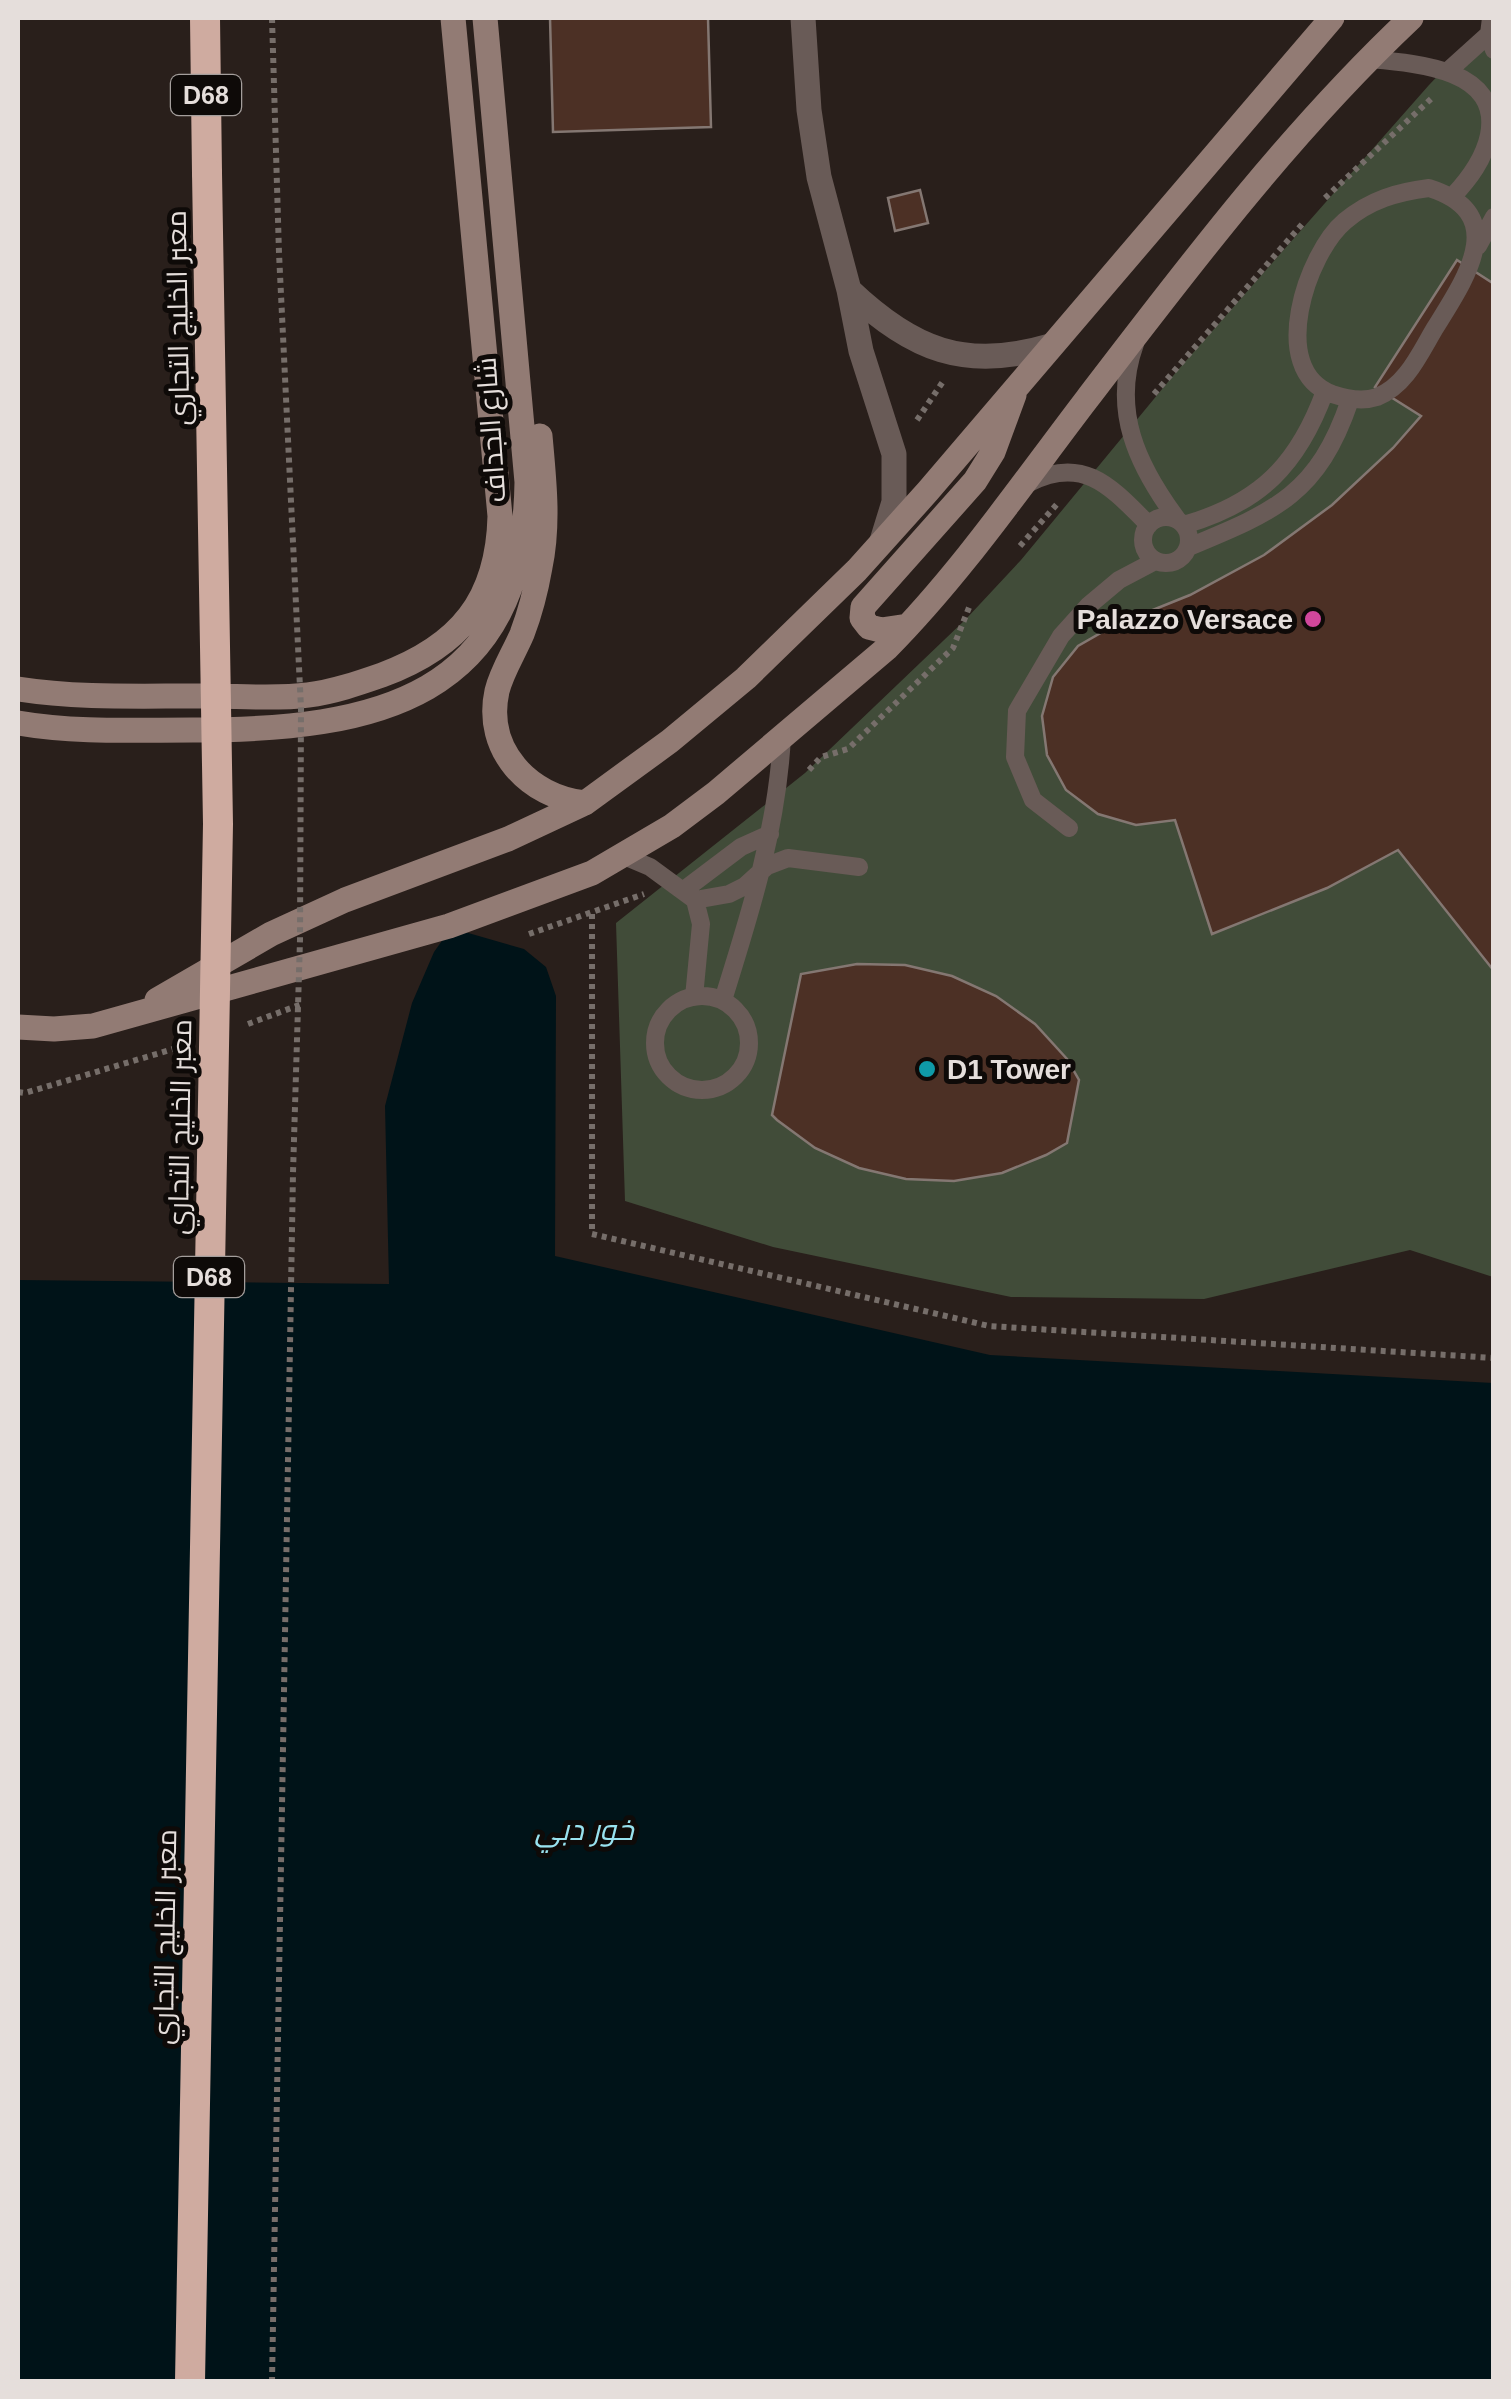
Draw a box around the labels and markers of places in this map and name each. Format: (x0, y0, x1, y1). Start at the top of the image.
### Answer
place label: Palazzo Versace (1077, 604, 1293, 635)
marker: Palazzo Versace (1302, 608, 1324, 630)
place label: D1 Tower (947, 1054, 1071, 1085)
marker: D1 Tower (916, 1058, 938, 1080)

